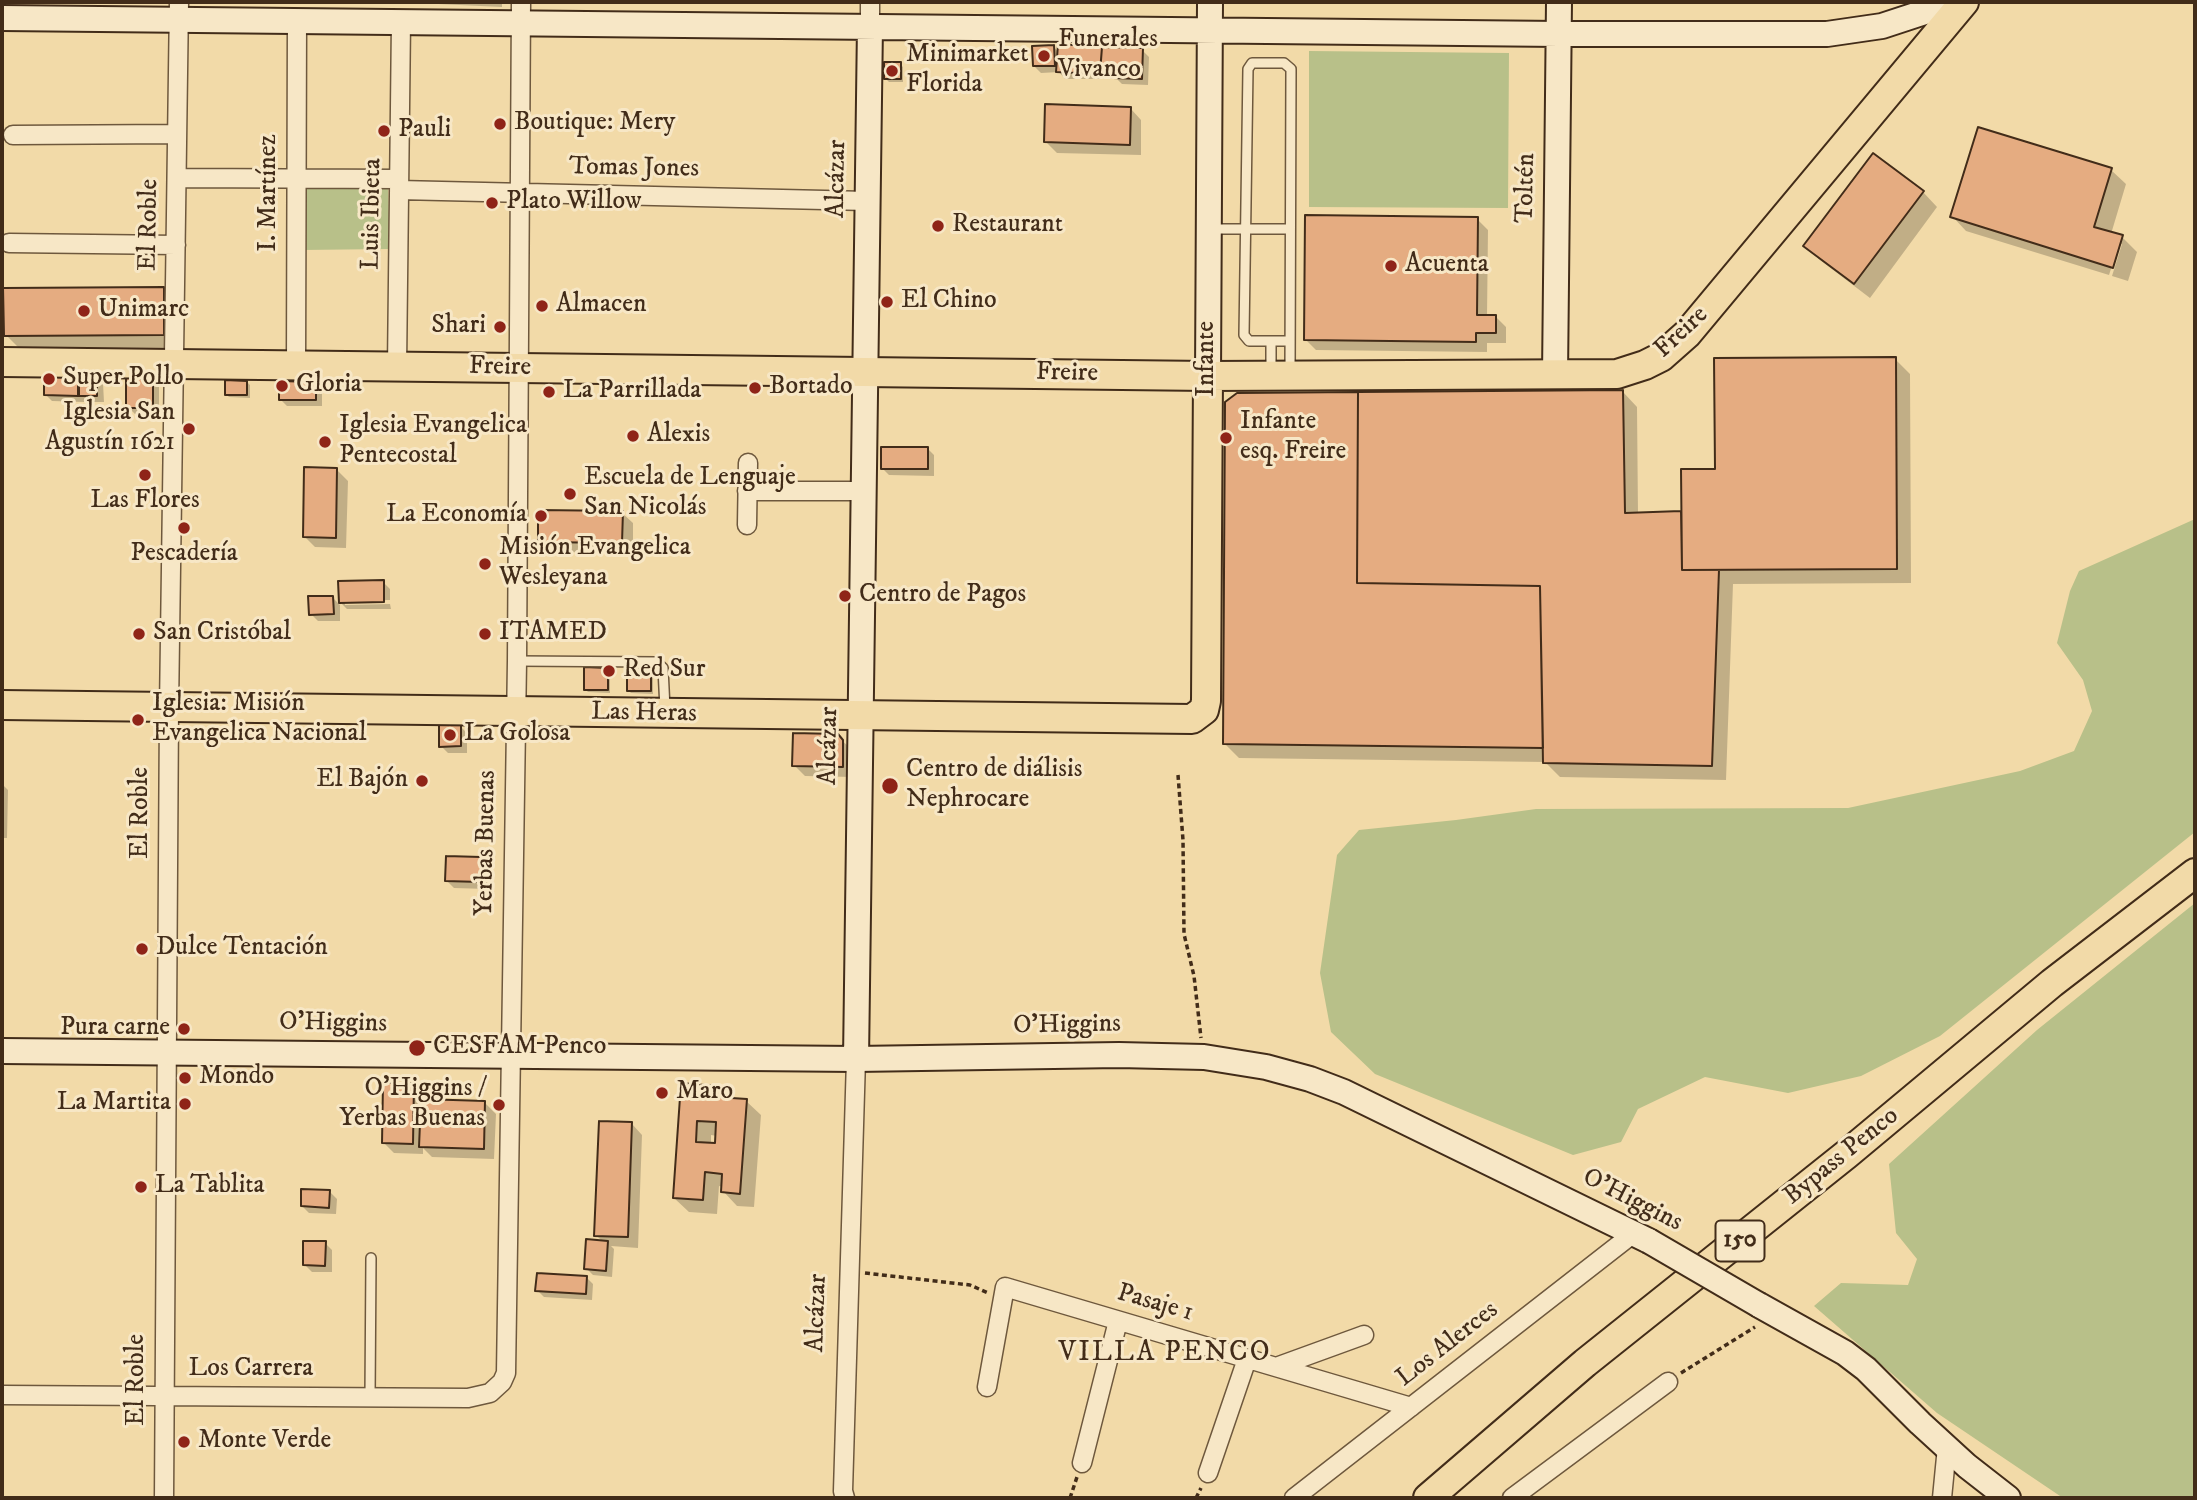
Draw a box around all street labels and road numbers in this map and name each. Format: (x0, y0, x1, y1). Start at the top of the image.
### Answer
street label: I. Martínez (254, 134, 286, 252)
street label: Alcázar (822, 139, 854, 219)
street label: Tomas Jones (569, 152, 699, 186)
street label: Toltén (1511, 153, 1543, 223)
street label: Luis Ibieta (356, 158, 390, 270)
street label: El Roble (134, 179, 166, 271)
street label: Freire (1649, 300, 1715, 366)
street label: Infante (1192, 321, 1224, 397)
street label: Freire (469, 352, 531, 384)
street label: Freire (1036, 358, 1098, 390)
street label: Las Heras (591, 697, 697, 731)
street label: Alcázar (814, 706, 846, 786)
street label: El Roble (126, 767, 158, 859)
street label: Yerbas Buenas (470, 770, 504, 916)
street label: O'Higgins (279, 1007, 387, 1041)
street label: O'Higgins (1013, 1009, 1121, 1043)
street label: Bypass Penco (1778, 1101, 1906, 1213)
street label: O'Higgins (1577, 1163, 1687, 1239)
road number: 150 (1716, 1220, 1764, 1261)
street label: Alcázar (801, 1273, 835, 1353)
street label: Pasaje 1 (1113, 1278, 1197, 1330)
street label: Los Alerces (1391, 1295, 1505, 1395)
street label: El Roble (122, 1334, 154, 1426)
street label: Los Carrera (189, 1354, 313, 1386)

